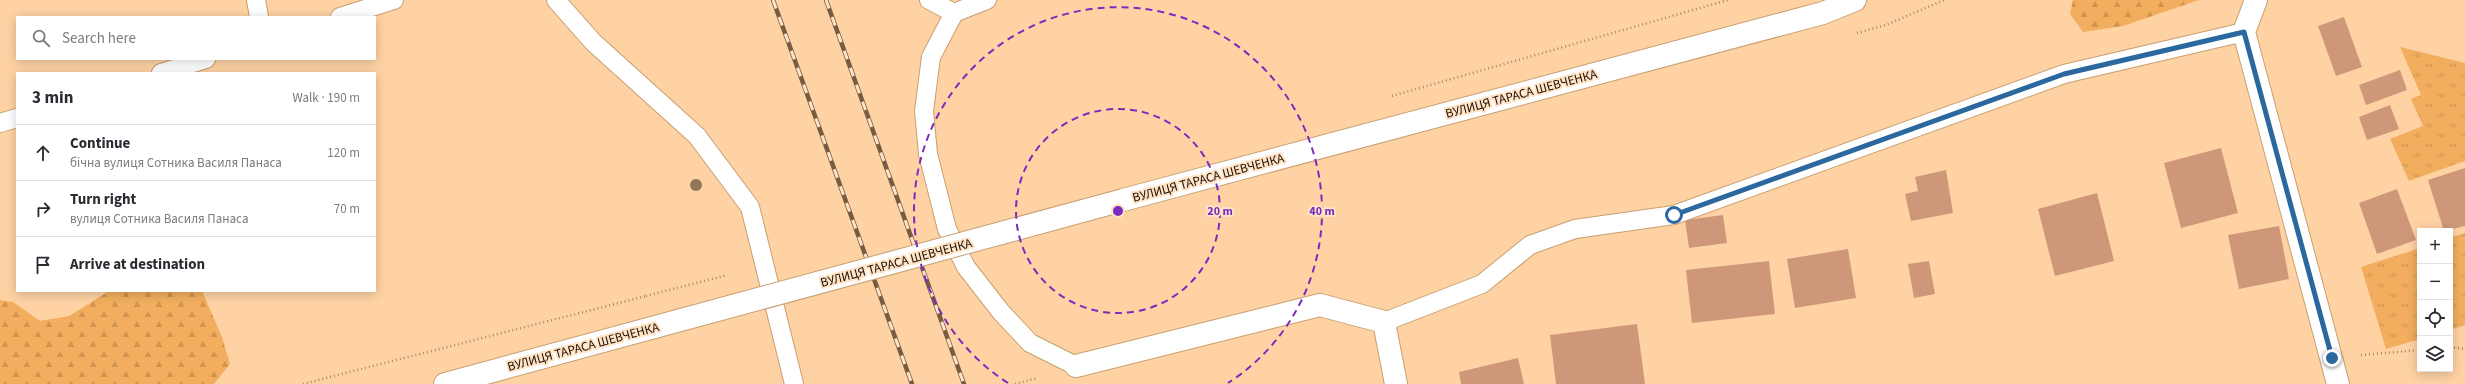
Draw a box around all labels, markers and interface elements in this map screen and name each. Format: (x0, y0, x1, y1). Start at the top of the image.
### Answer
search box (16, 16, 376, 60)
icon: search (30, 27, 52, 49)
text: Search here (62, 28, 136, 49)
street label: ВУЛИЦЯ ТАРАСА ШЕВЧЕНКА (1443, 65, 1600, 123)
text: 3 min (32, 86, 73, 110)
text: Walk · 190 m (292, 89, 360, 107)
text: Continue (70, 133, 130, 154)
icon: ahead (32, 142, 54, 164)
text: 120 m (327, 144, 360, 162)
street label: ВУЛИЦЯ ТАРАСА ШЕВЧЕНКА (1130, 149, 1287, 207)
text: бічна вулиця Сотника Василя Панаса (70, 154, 282, 172)
text: Turn right (70, 189, 136, 210)
icon: right (32, 198, 54, 220)
text: 70 m (334, 200, 360, 218)
text: 20 m (1207, 203, 1233, 220)
text: 40 m (1309, 203, 1335, 220)
centre of rings (1111, 204, 1125, 218)
route start (1665, 206, 1683, 224)
text: вулиця Сотника Василя Панаса (70, 210, 248, 228)
map controls (2417, 228, 2453, 372)
button: + (2417, 228, 2453, 264)
street label: ВУЛИЦЯ ТАРАСА ШЕВЧЕНКА (818, 234, 975, 292)
icon: arrive (32, 254, 54, 276)
text: Arrive at destination (70, 254, 205, 275)
button: − (2417, 264, 2453, 300)
button: locate (2417, 300, 2453, 336)
street label: ВУЛИЦЯ ТАРАСА ШЕВЧЕНКА (505, 318, 662, 376)
button: layers (2417, 336, 2453, 372)
route end (2323, 349, 2341, 367)

